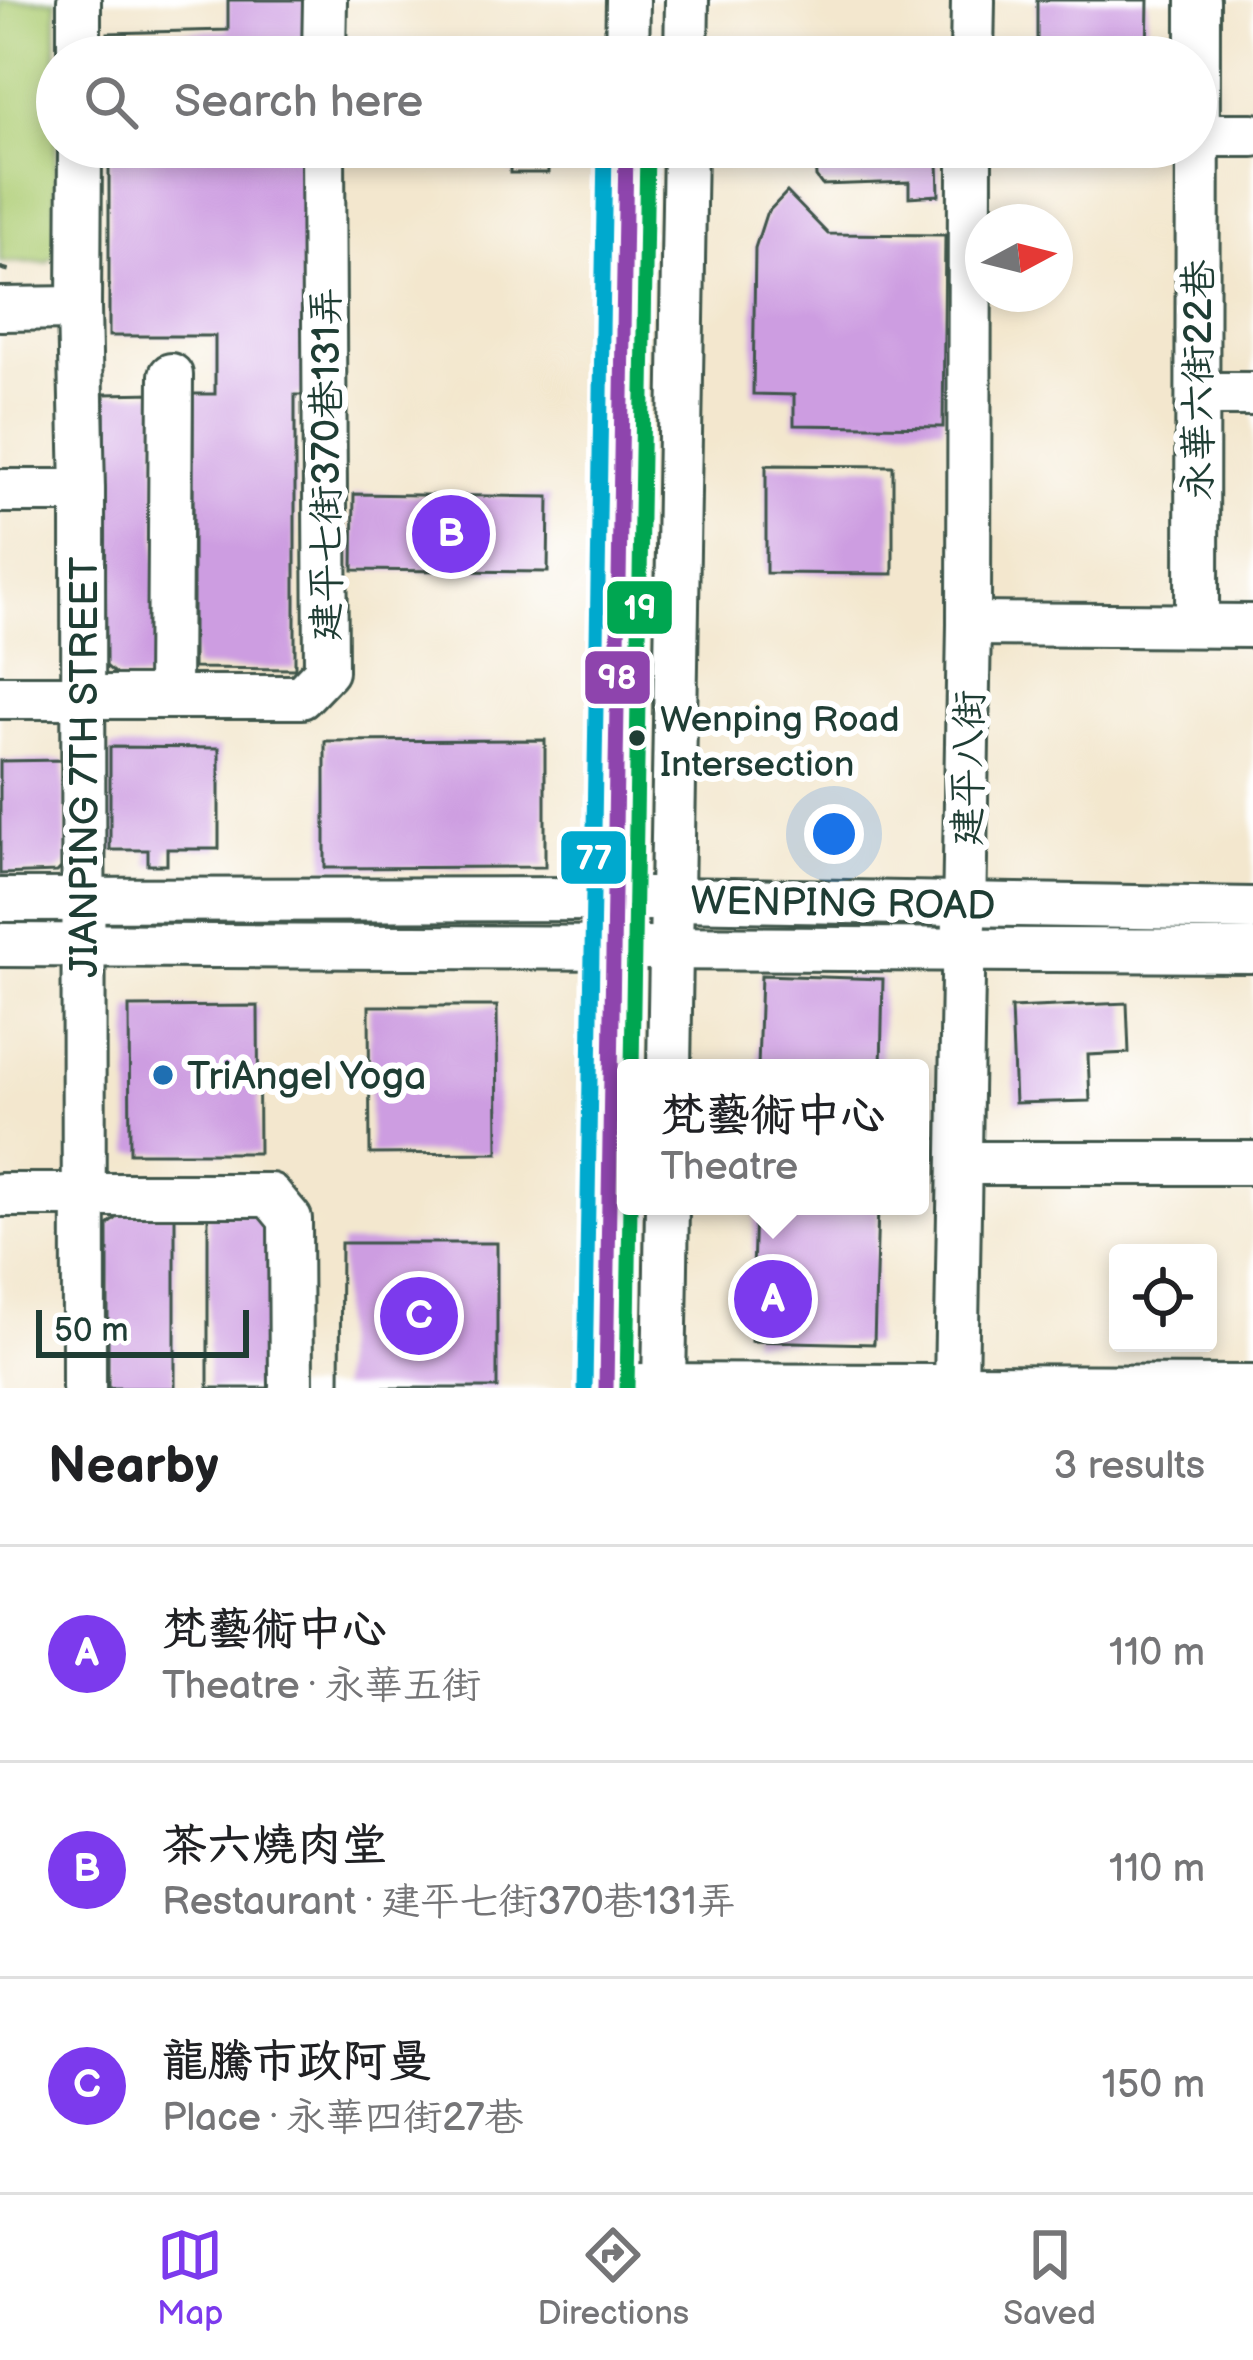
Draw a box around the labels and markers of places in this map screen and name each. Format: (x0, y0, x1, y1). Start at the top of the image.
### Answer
pin: B (412, 489, 490, 579)
place label: Wenping Road Intersection (660, 699, 900, 787)
marker: Wenping Road Intersection (626, 727, 648, 749)
place label: TriAngel Yoga (187, 1054, 426, 1101)
marker: TriAngel Yoga (150, 1062, 176, 1088)
pin: A (734, 1254, 812, 1344)
pin: C (380, 1271, 458, 1361)

